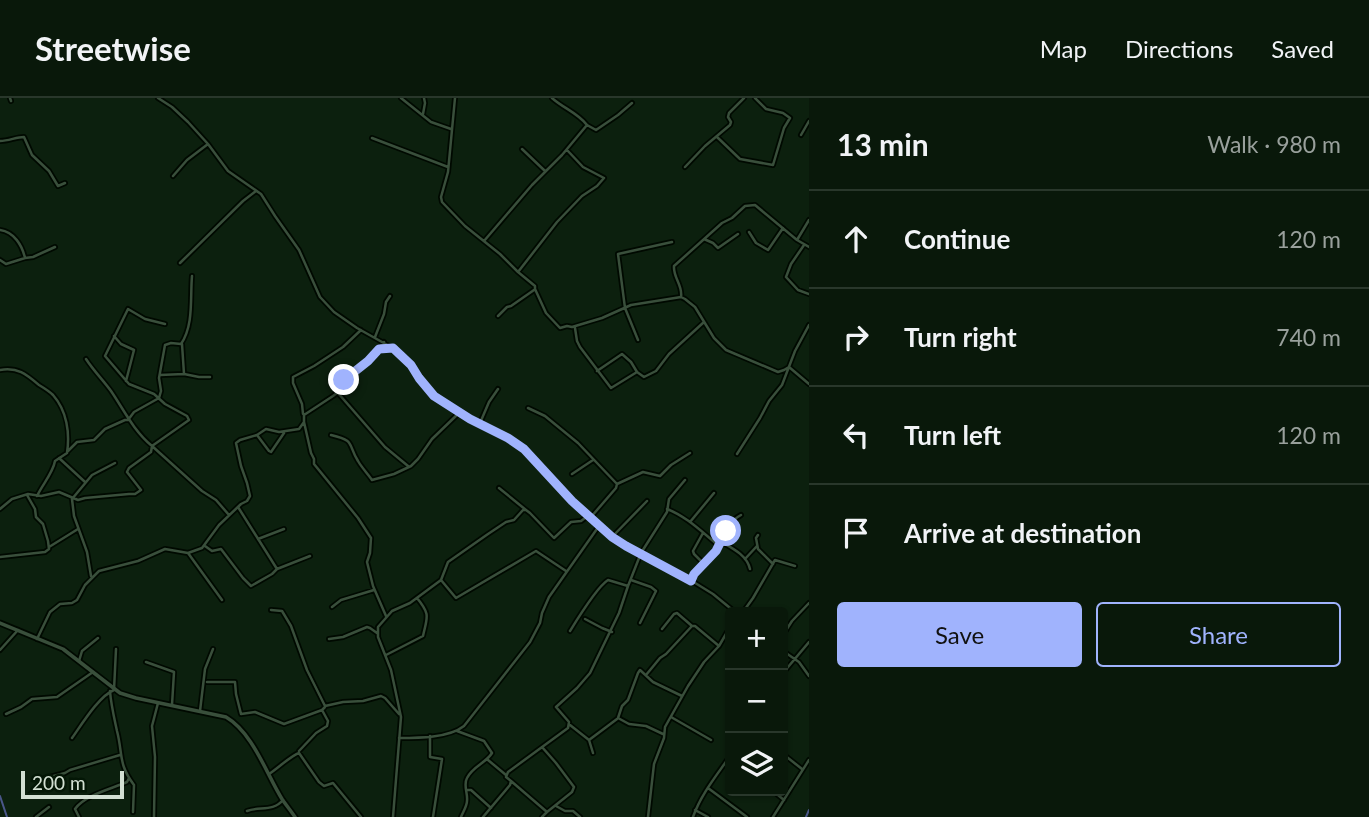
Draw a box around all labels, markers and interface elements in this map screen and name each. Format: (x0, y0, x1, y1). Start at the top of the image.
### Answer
text: Streetwise (35, 28, 191, 68)
text: Map (1040, 34, 1087, 63)
text: Directions (1125, 34, 1233, 63)
text: Saved (1271, 34, 1334, 63)
text: 13 min (837, 126, 929, 162)
text: Walk · 980 m (1207, 130, 1341, 158)
icon: ahead (837, 220, 875, 258)
text: Continue (904, 223, 1010, 255)
text: 120 m (1276, 225, 1341, 253)
icon: right (837, 318, 875, 356)
text: Turn right (904, 321, 1017, 353)
text: 740 m (1276, 323, 1341, 351)
route end (328, 364, 359, 395)
icon: left (837, 416, 875, 454)
text: Turn left (904, 419, 1001, 451)
text: 120 m (1276, 421, 1341, 449)
icon: arrive (837, 514, 875, 552)
route start (710, 515, 741, 546)
text: Arrive at destination (904, 517, 1141, 549)
button: Save (837, 602, 1082, 667)
button: Share (1096, 602, 1341, 667)
map controls (725, 607, 788, 796)
button: + (725, 607, 788, 670)
button: − (725, 670, 788, 733)
button: layers (725, 733, 788, 796)
scale bar (21, 768, 124, 800)
text: 200 m (32, 771, 86, 794)

